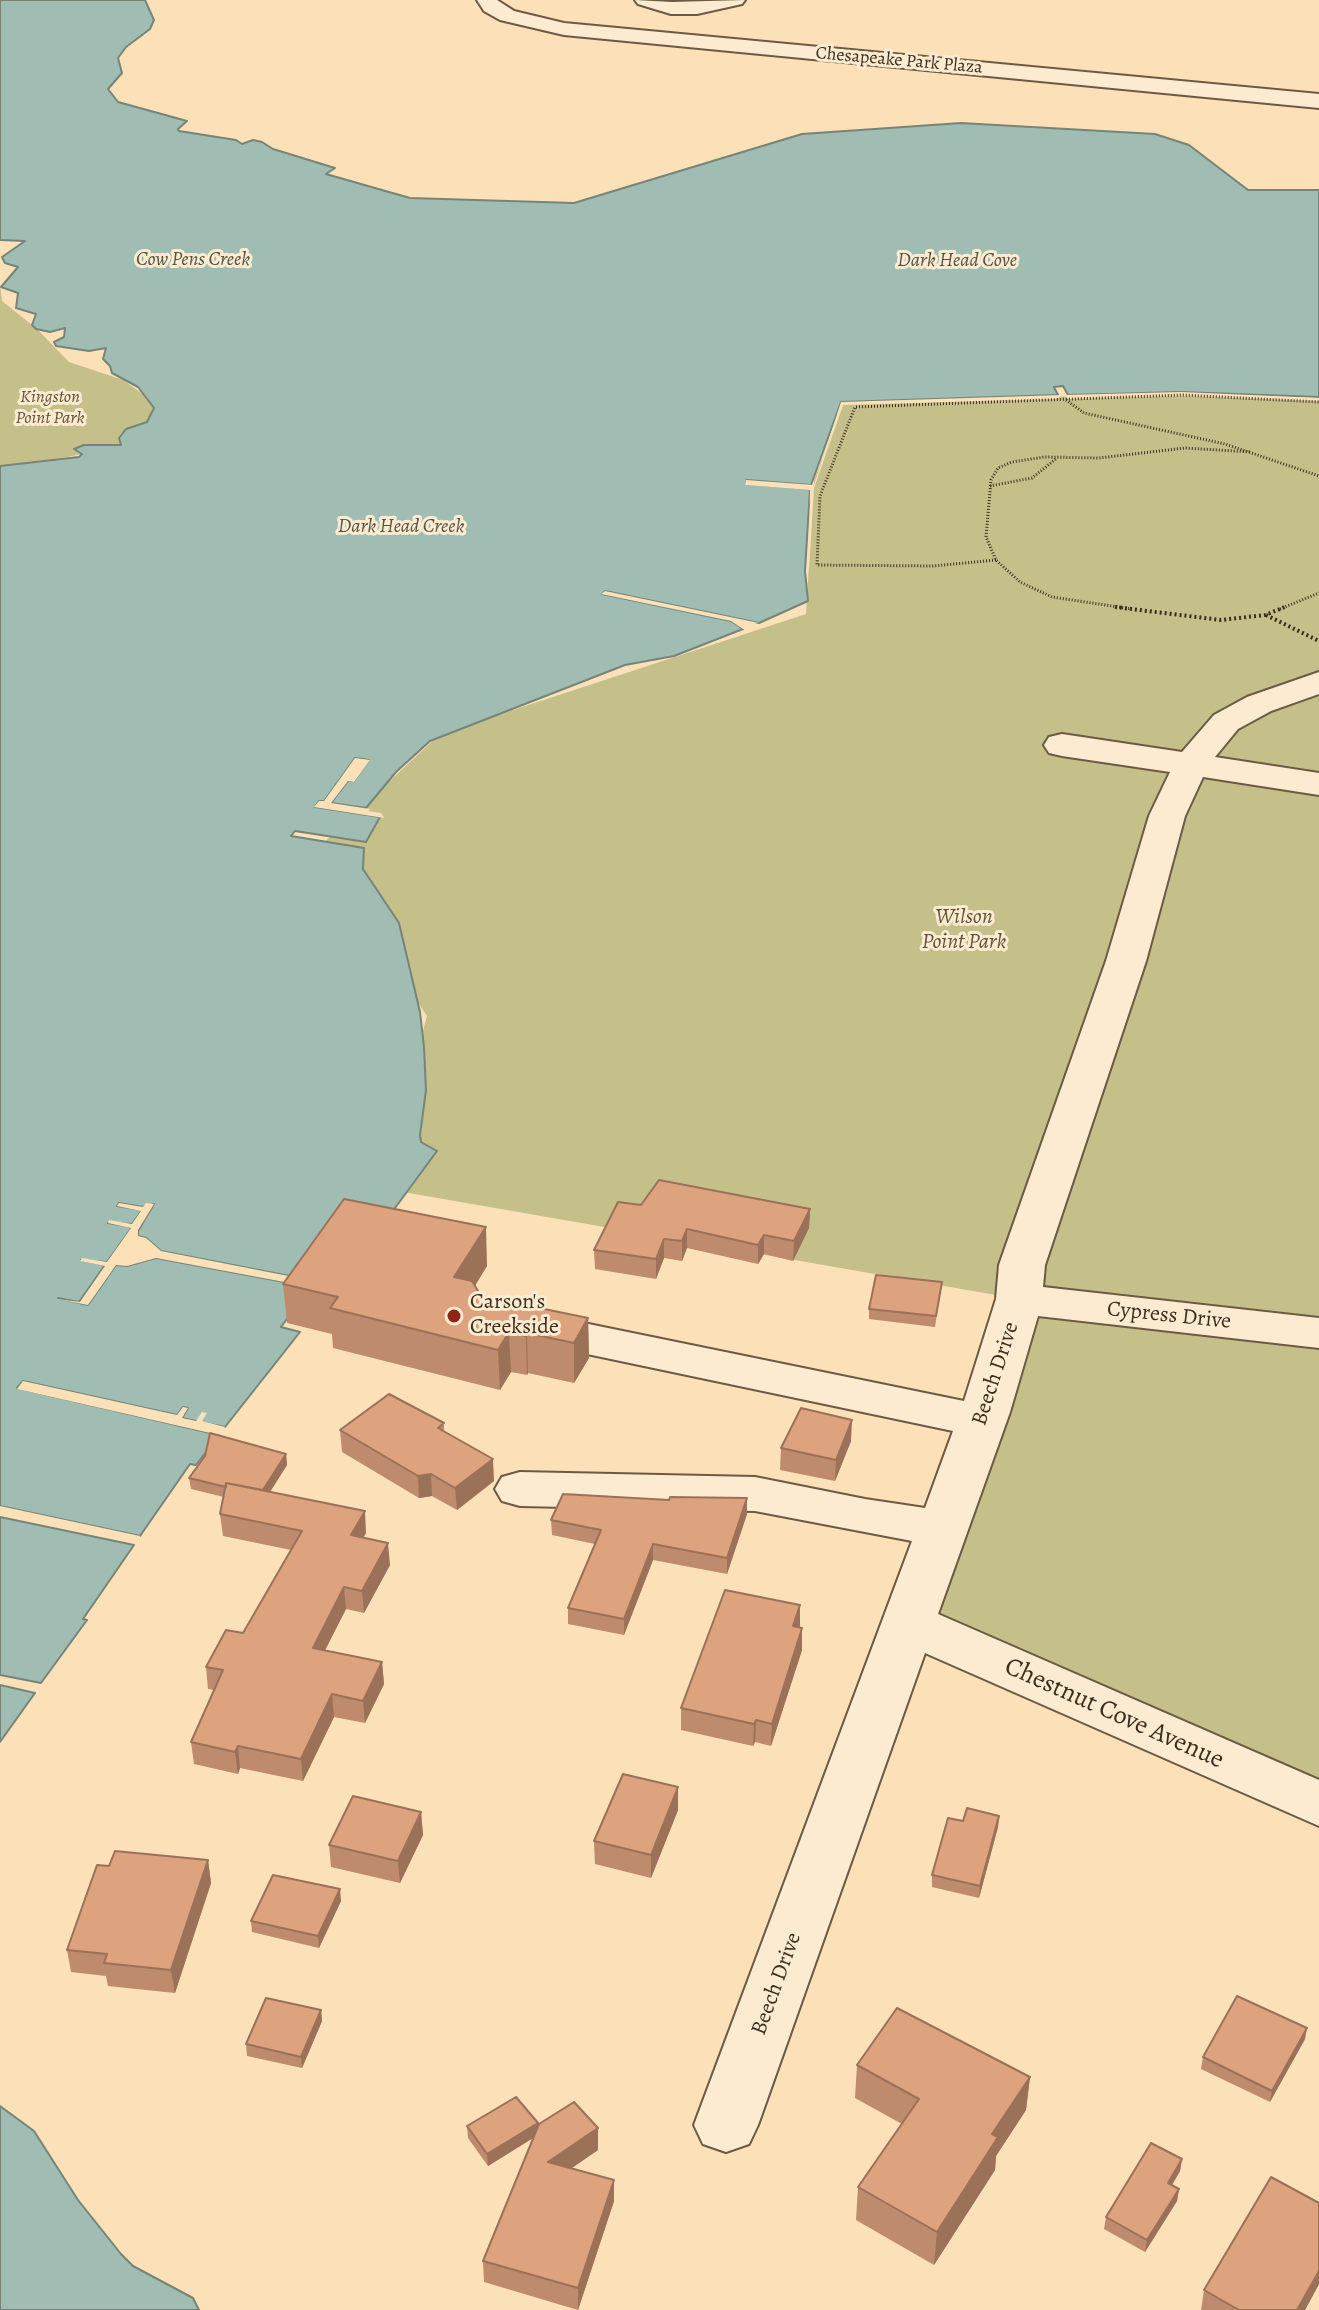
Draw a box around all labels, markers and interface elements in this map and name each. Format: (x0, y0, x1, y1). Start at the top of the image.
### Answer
street label: Chesapeake Park Plaza (815, 43, 983, 79)
water label: Cow Pens Creek (136, 248, 250, 272)
water label: Dark Head Cove (897, 249, 1017, 273)
park label: Kingston Point Park (15, 387, 85, 430)
water label: Dark Head Creek (338, 515, 464, 539)
park label: Wilson Point Park (922, 905, 1006, 956)
place label: Carson's Creekside (470, 1290, 559, 1342)
street label: Cypress Drive (1106, 1296, 1232, 1336)
marker: Carson's Creekside (445, 1307, 463, 1325)
street label: Beech Drive (967, 1319, 1025, 1429)
street label: Chestnut Cove Avenue (1000, 1652, 1228, 1776)
street label: Beech Drive (746, 1929, 808, 2039)

